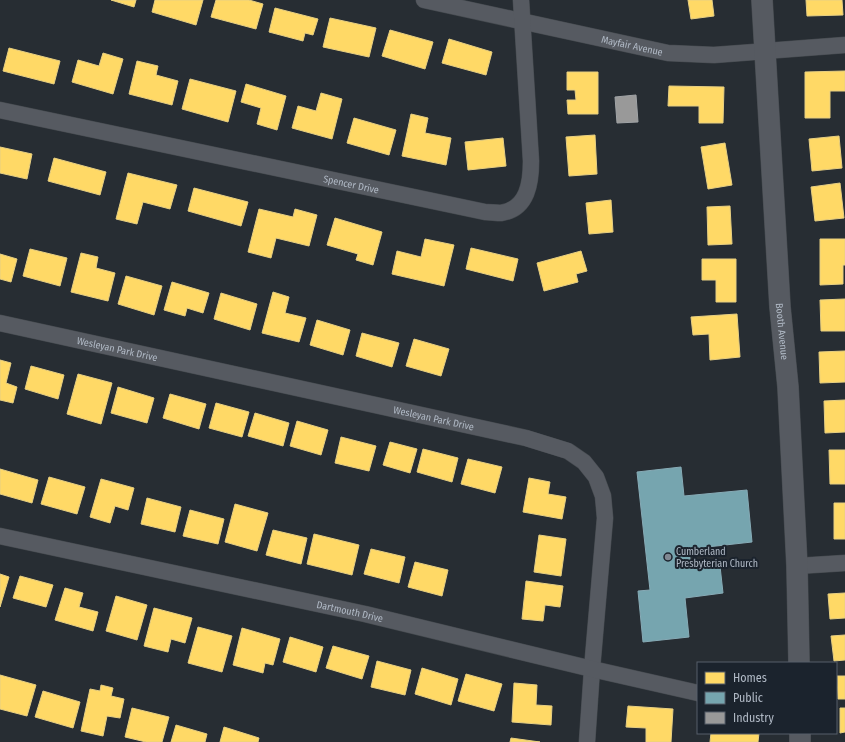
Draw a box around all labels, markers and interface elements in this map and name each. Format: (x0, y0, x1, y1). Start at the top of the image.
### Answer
street label: Mayfair Avenue (600, 34, 664, 59)
street label: Spencer Drive (322, 173, 380, 197)
street label: Booth Avenue (773, 303, 790, 360)
street label: Wesleyan Park Drive (75, 335, 159, 364)
street label: Wesleyan Park Drive (392, 404, 475, 433)
place label: Cumberland Presbyterian Church (676, 546, 758, 570)
marker: Cumberland Presbyterian Church (663, 552, 673, 562)
street label: Dartmouth Drive (316, 599, 384, 625)
legend (697, 662, 837, 734)
text: Homes (733, 671, 767, 685)
text: Public (733, 691, 763, 705)
text: Industry (733, 711, 774, 725)

